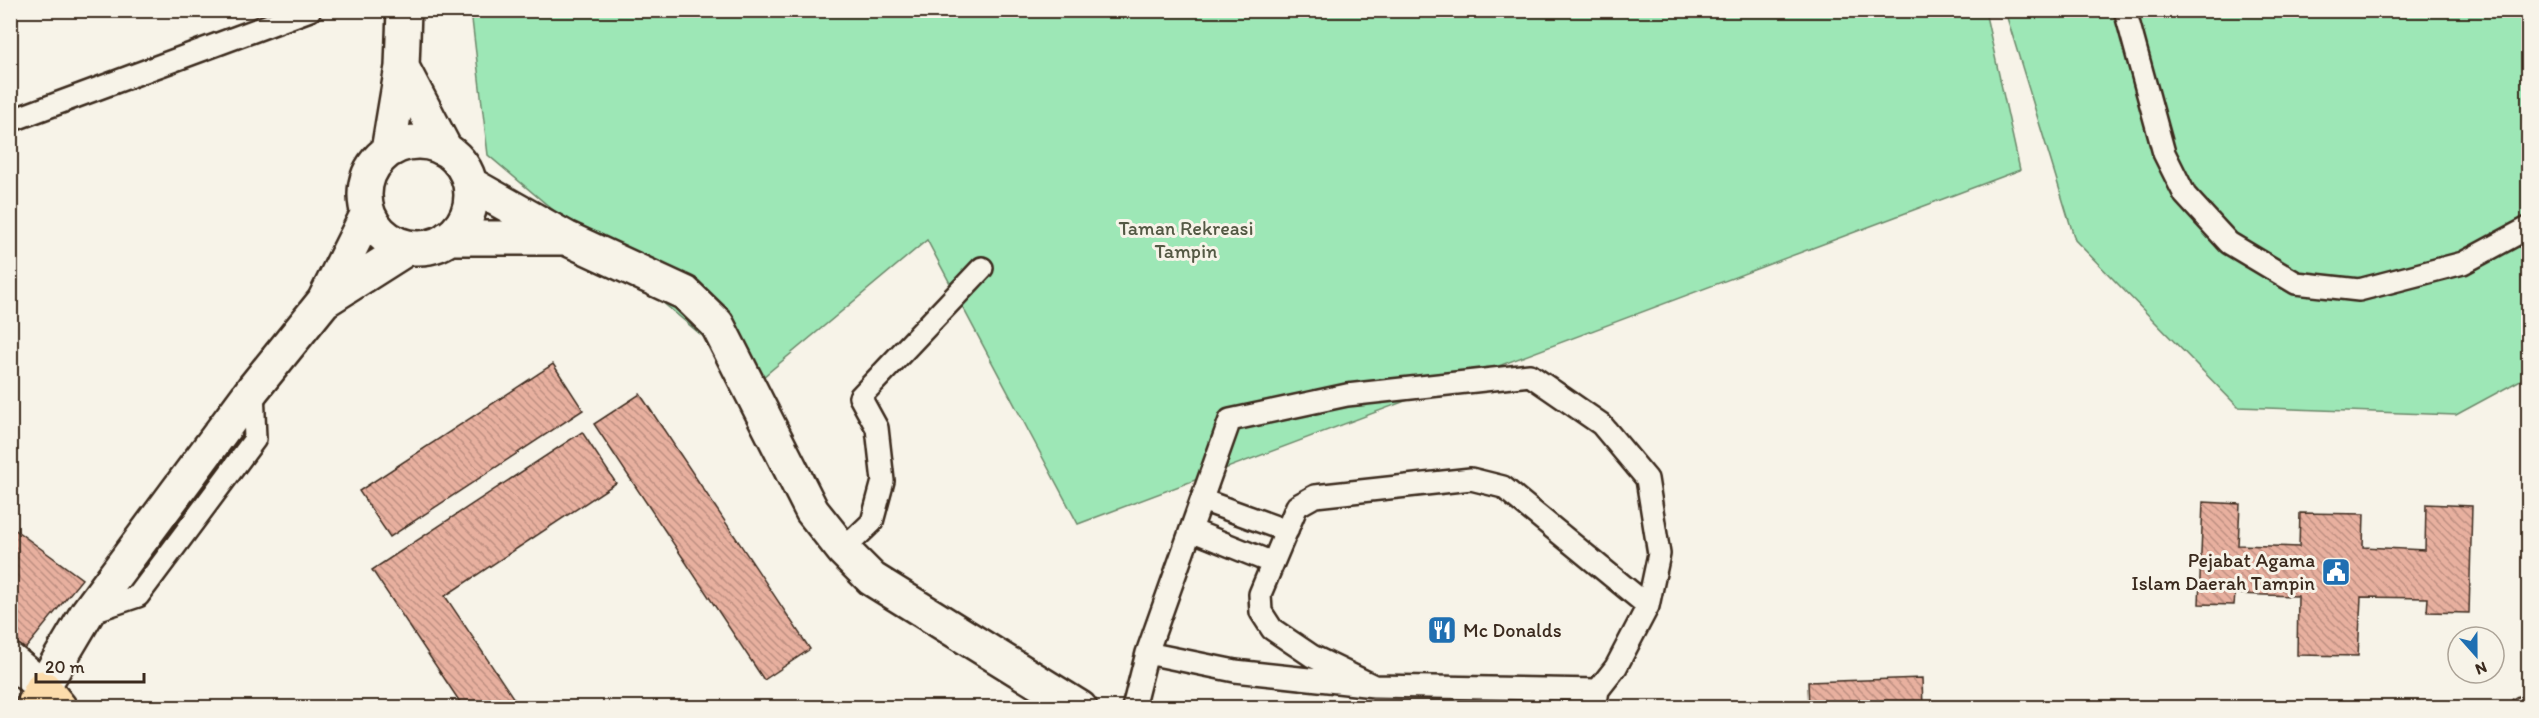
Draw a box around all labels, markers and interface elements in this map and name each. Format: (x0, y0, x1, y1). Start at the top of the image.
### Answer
park label: Taman Rekreasi Tampin (1118, 216, 1254, 263)
place label: Pejabat Agama Islam Daerah Tampin (2131, 548, 2315, 595)
public building icon: Pejabat Agama Islam Daerah Tampin (2320, 556, 2352, 588)
restaurant icon: Mc Donalds (1426, 614, 1458, 646)
place label: Mc Donalds (1463, 618, 1562, 642)
north arrow (2446, 625, 2506, 685)
scale bar (36, 646, 144, 684)
text: 20 m (45, 656, 85, 678)
text: N (2473, 658, 2490, 679)

